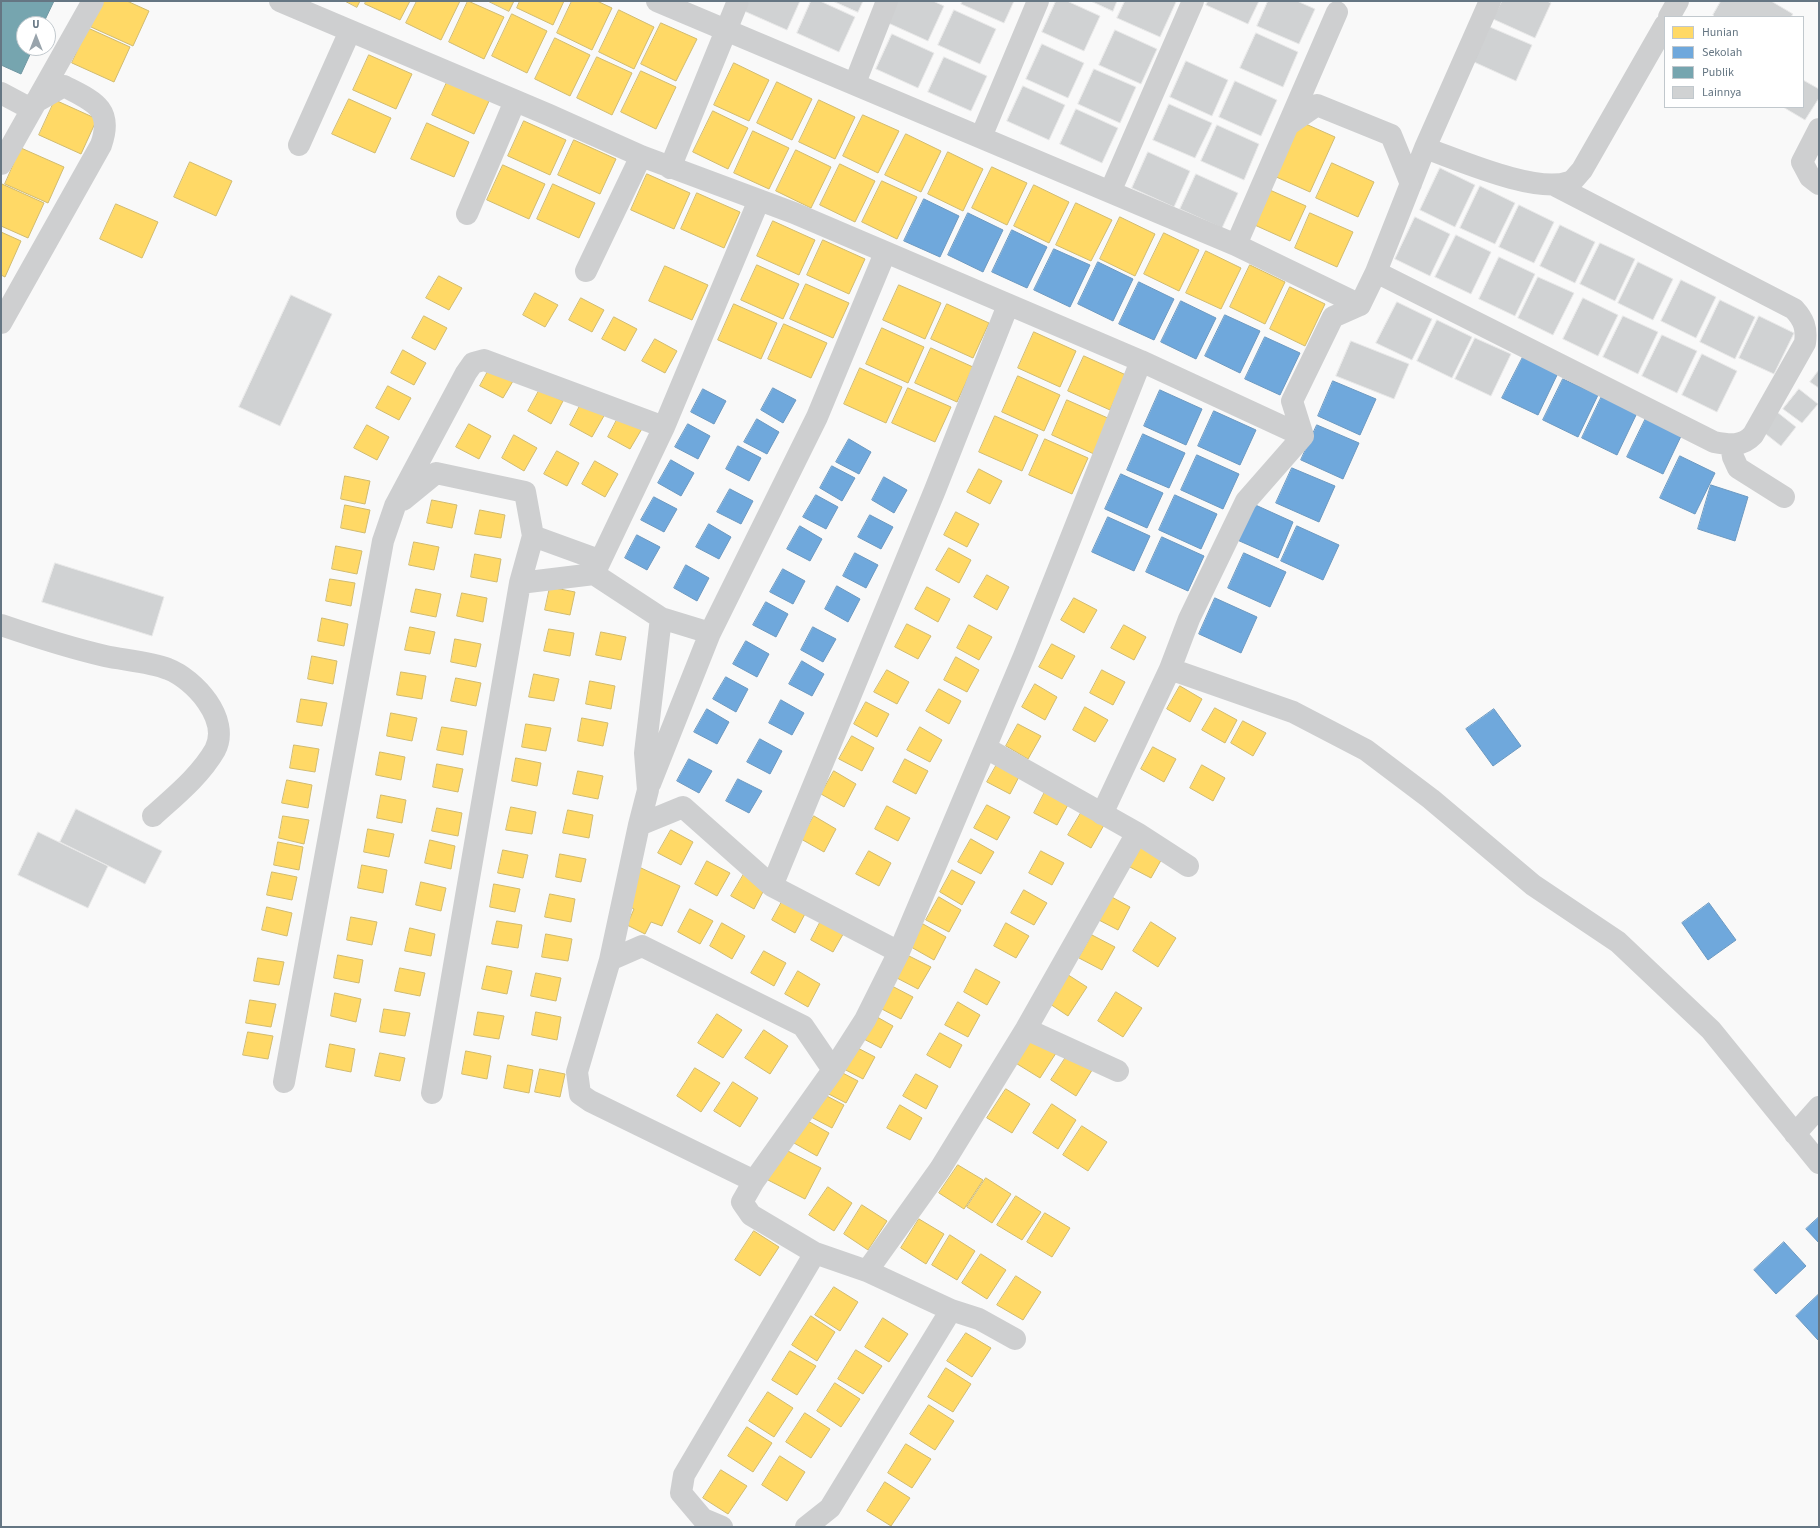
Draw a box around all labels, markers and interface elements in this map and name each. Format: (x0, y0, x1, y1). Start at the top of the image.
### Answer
north arrow (16, 16, 56, 56)
legend (1664, 16, 1804, 108)
text: U (32, 17, 40, 32)
text: Hunian (1702, 24, 1738, 41)
text: Sekolah (1702, 44, 1742, 61)
text: Publik (1702, 64, 1734, 81)
text: Lainnya (1702, 84, 1741, 101)

